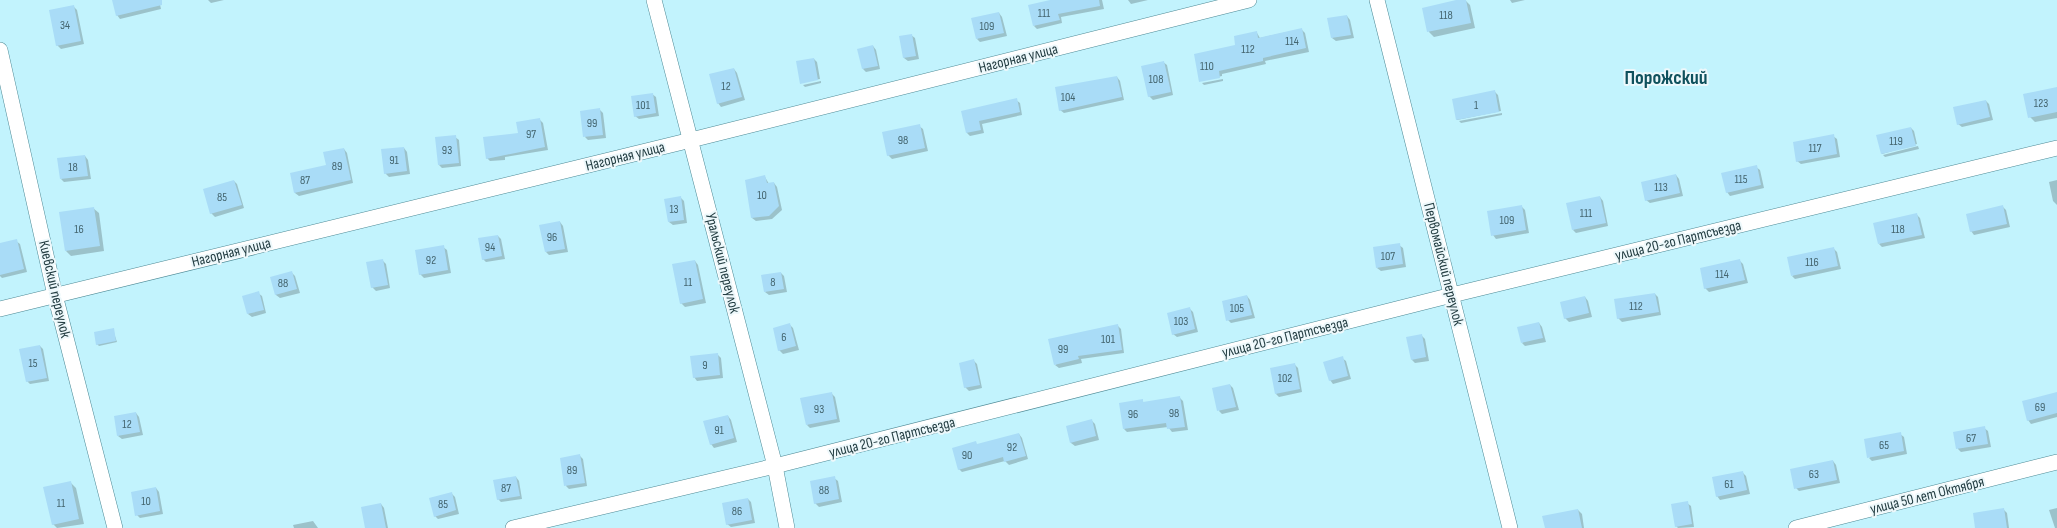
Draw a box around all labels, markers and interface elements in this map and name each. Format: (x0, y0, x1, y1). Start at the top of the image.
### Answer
house number: 111 (1038, 6, 1051, 21)
house number: 118 (1439, 8, 1453, 23)
house number: 34 (60, 18, 70, 33)
house number: 109 (980, 19, 994, 34)
house number: 114 (1285, 34, 1299, 49)
street label: Нагорная улица (977, 39, 1060, 77)
house number: 112 (1241, 42, 1255, 57)
house number: 110 (1200, 59, 1214, 74)
district label: Порожский (1624, 66, 1708, 90)
house number: 108 (1149, 72, 1163, 87)
house number: 12 (721, 79, 731, 94)
house number: 104 (1061, 90, 1075, 105)
house number: 123 (2034, 96, 2048, 111)
house number: 101 (636, 98, 651, 113)
house number: 1 (1474, 98, 1479, 113)
house number: 99 (587, 116, 597, 131)
house number: 97 (526, 127, 536, 142)
house number: 98 (898, 133, 908, 148)
house number: 119 (1889, 134, 1903, 149)
street label: Нагорная улица (584, 137, 667, 175)
house number: 117 (1808, 141, 1822, 156)
house number: 93 (442, 143, 452, 158)
house number: 91 (389, 153, 400, 168)
house number: 89 (332, 159, 342, 174)
house number: 18 (68, 160, 78, 175)
house number: 115 (1734, 172, 1748, 187)
house number: 87 (300, 173, 310, 188)
house number: 113 (1654, 180, 1668, 195)
house number: 10 (757, 188, 767, 203)
house number: 85 (217, 190, 227, 205)
street label: Первомайский переулок (1419, 201, 1468, 328)
house number: 13 (669, 202, 679, 217)
house number: 111 (1580, 206, 1593, 221)
street label: Уральский переулок (701, 211, 744, 316)
house number: 109 (1500, 213, 1514, 228)
street label: улица 20-го Партсъезда (1613, 216, 1743, 265)
house number: 16 (74, 222, 84, 237)
house number: 118 (1891, 222, 1905, 237)
house number: 96 (547, 230, 557, 245)
street label: Нагорная улица (190, 233, 273, 271)
street label: Киевский переулок (34, 239, 75, 340)
house number: 94 (485, 240, 495, 255)
house number: 107 (1381, 249, 1395, 264)
house number: 92 (426, 253, 436, 268)
house number: 116 (1805, 255, 1819, 270)
house number: 114 (1715, 267, 1729, 282)
house number: 11 (684, 275, 693, 290)
house number: 8 (770, 275, 776, 290)
house number: 88 (278, 276, 288, 291)
house number: 112 (1629, 299, 1643, 314)
house number: 105 (1230, 301, 1244, 316)
street label: улица 20-го Партсъезда (1220, 313, 1350, 362)
house number: 103 (1174, 314, 1188, 329)
house number: 6 (781, 330, 787, 345)
house number: 101 (1101, 332, 1116, 347)
house number: 99 (1058, 342, 1068, 357)
house number: 15 (28, 356, 38, 371)
house number: 9 (702, 358, 708, 373)
house number: 102 (1278, 371, 1292, 386)
house number: 69 (2035, 400, 2045, 415)
house number: 93 (814, 402, 824, 417)
house number: 98 (1169, 406, 1179, 421)
house number: 96 (1128, 407, 1138, 422)
street label: улица 20-го Партсъезда (827, 413, 957, 462)
house number: 12 (122, 417, 132, 432)
house number: 91 (714, 423, 725, 438)
house number: 67 (1966, 431, 1976, 446)
house number: 65 (1879, 438, 1889, 453)
house number: 92 (1007, 440, 1017, 455)
house number: 90 (962, 448, 972, 463)
house number: 89 (567, 463, 577, 478)
house number: 63 (1809, 467, 1819, 482)
street label: улица 50 лет Октября (1868, 472, 1986, 519)
house number: 61 (1724, 477, 1735, 492)
house number: 87 (501, 481, 511, 496)
house number: 88 (819, 483, 829, 498)
house number: 10 (141, 494, 151, 509)
house number: 11 (57, 496, 66, 511)
house number: 85 (438, 497, 448, 512)
house number: 86 (732, 504, 742, 519)

